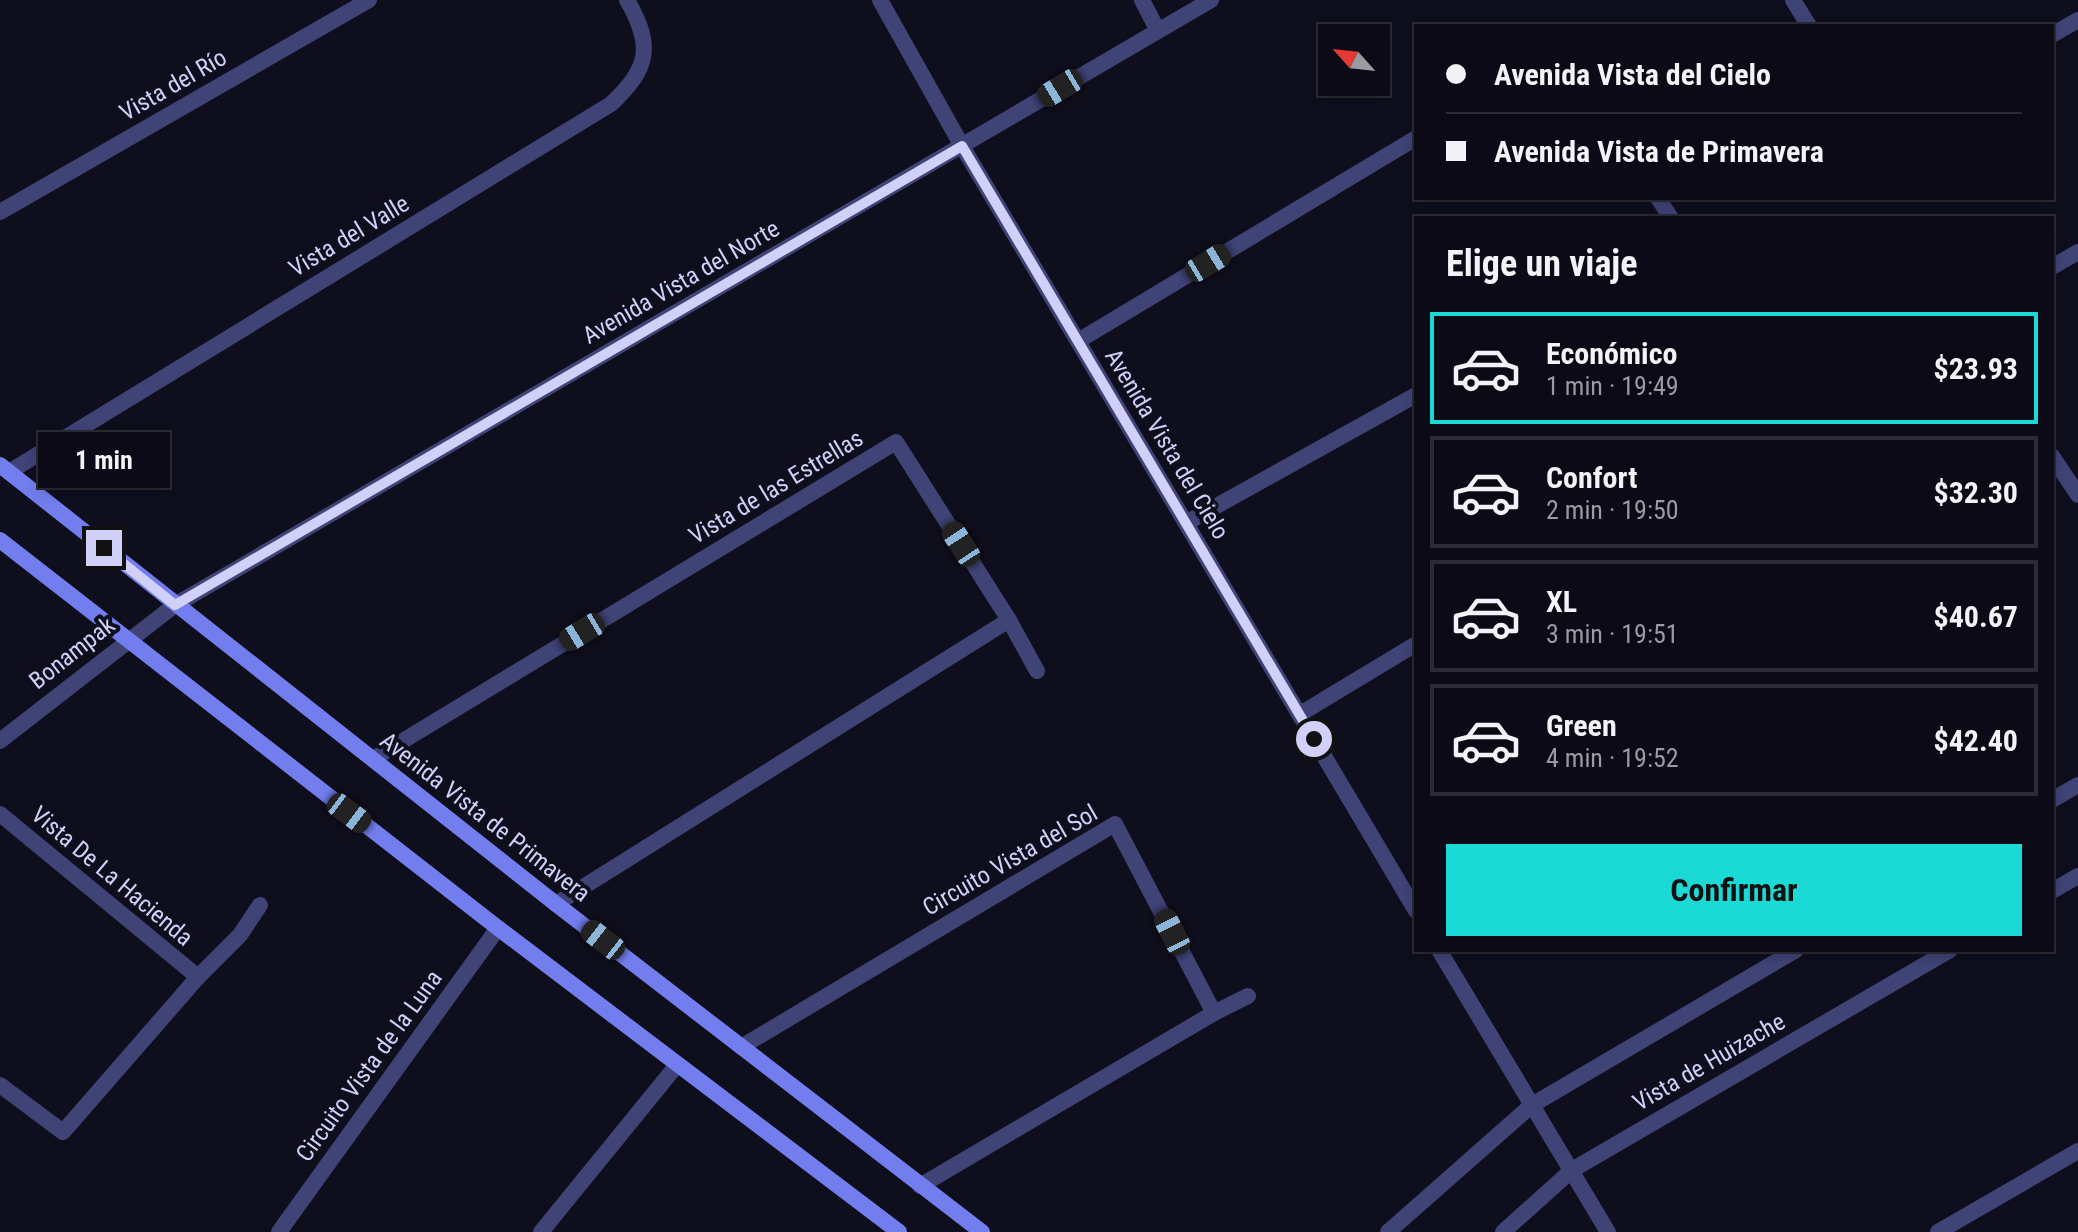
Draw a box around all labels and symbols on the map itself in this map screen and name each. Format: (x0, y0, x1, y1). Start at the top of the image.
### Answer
north arrow (1318, 24, 1390, 96)
street label: Vista del Río (115, 43, 231, 127)
car (1033, 65, 1087, 111)
street label: Vista del Valle (284, 189, 414, 283)
street label: Avenida Vista del Norte (578, 214, 784, 350)
car (1181, 240, 1235, 286)
street label: Avenida Vista del Cielo (1099, 344, 1235, 544)
street label: Vista de las Estrellas (684, 424, 868, 550)
callout: 1 min (38, 432, 170, 488)
car (938, 517, 984, 571)
route end (86, 530, 122, 566)
car (555, 609, 609, 655)
street label: Bonampak (24, 611, 120, 695)
route start (1296, 721, 1332, 757)
street label: Avenida Vista de Primavera (375, 726, 595, 908)
car (323, 789, 375, 837)
street label: Circuito Vista del Sol (918, 799, 1102, 921)
street label: Vista De La Hacienda (26, 800, 198, 952)
car (1150, 905, 1194, 959)
car (577, 916, 629, 964)
street label: Circuito Vista de la Luna (290, 965, 448, 1167)
street label: Vista de Huizache (1628, 1007, 1790, 1117)

